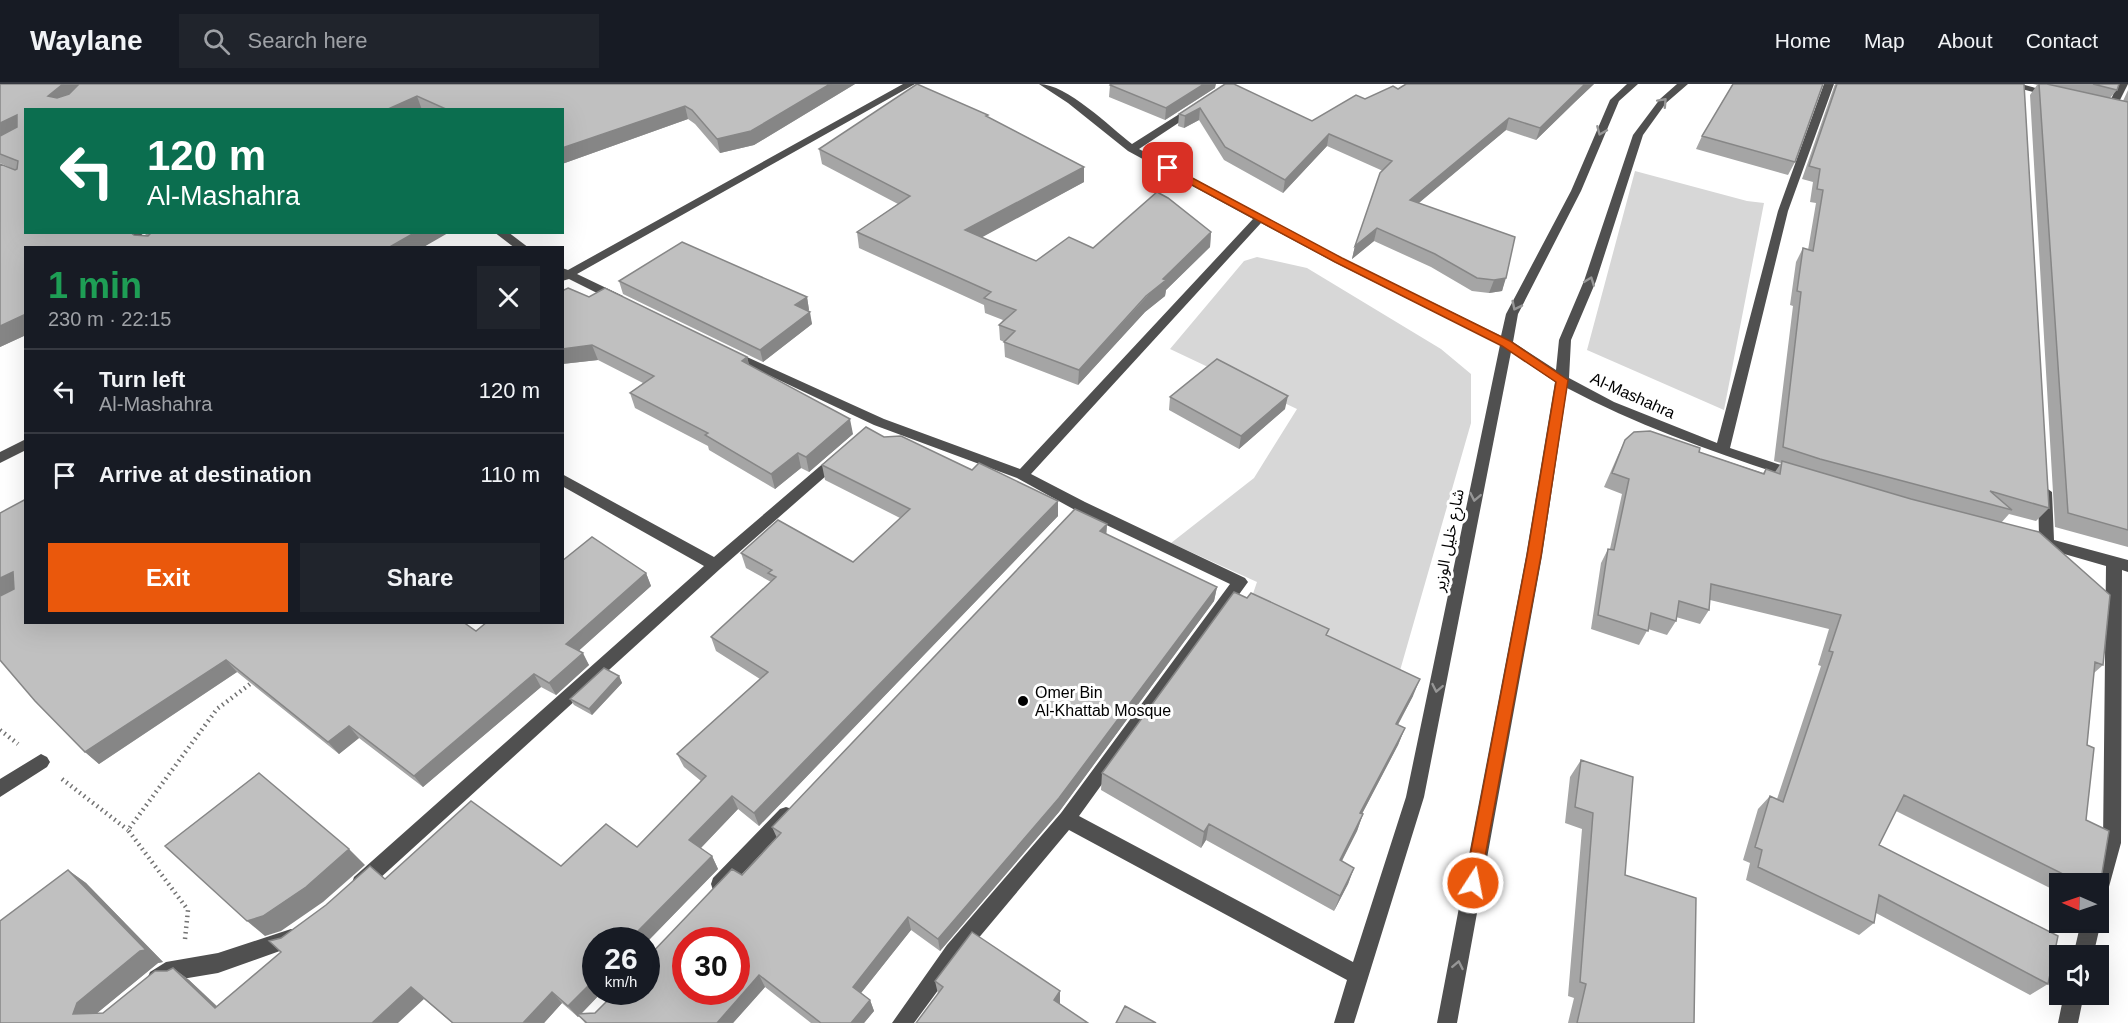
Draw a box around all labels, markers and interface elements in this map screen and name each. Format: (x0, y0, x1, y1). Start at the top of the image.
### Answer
search box (179, 14, 599, 68)
text: Waylane (30, 25, 143, 56)
icon: search (200, 25, 233, 58)
text: Search here (248, 28, 367, 53)
text: Home (1775, 29, 1831, 52)
text: Map (1864, 29, 1905, 52)
text: About (1938, 29, 1993, 52)
text: Contact (2026, 29, 2098, 52)
one-way arrow (1656, 99, 1667, 109)
one-way arrow (1596, 125, 1608, 136)
icon: left (48, 132, 126, 210)
text: 120 m (147, 132, 266, 179)
pin (1142, 142, 1193, 193)
icon: arrive (1151, 151, 1184, 184)
text: Al-Mashahra (147, 181, 300, 211)
text: 1 min (48, 265, 142, 306)
button: close (477, 266, 540, 329)
one-way arrow (1582, 276, 1595, 287)
one-way arrow (1512, 300, 1524, 311)
text: 230 m · 22:15 (48, 308, 171, 330)
text: Turn left (99, 367, 185, 392)
street label: Al-Mashahra (1588, 369, 1678, 422)
icon: left (48, 375, 81, 408)
text: 120 m (479, 378, 540, 403)
text: Al-Mashahra (99, 393, 212, 415)
icon: arrive (48, 459, 81, 492)
text: Arrive at destination (99, 462, 312, 487)
text: 110 m (480, 462, 540, 487)
street label: شارع خليل الوزير (1430, 487, 1471, 594)
one-way arrow (1469, 491, 1482, 501)
button: Exit (48, 543, 288, 612)
button: Share (300, 543, 540, 612)
one-way arrow (1431, 683, 1444, 693)
place label: Omer Bin Al-Khattab Mosque (1035, 684, 1171, 719)
marker: Omer Bin Al-Khattab Mosque (1016, 694, 1030, 708)
position arrow (1441, 851, 1505, 915)
north arrow (2049, 873, 2109, 933)
map controls (2049, 873, 2109, 1005)
speed limit sign: 30 (672, 927, 750, 1005)
text: 26 (604, 942, 638, 975)
button: sound (2049, 945, 2109, 1005)
one-way arrow (1451, 961, 1464, 971)
text: km/h (605, 973, 637, 990)

